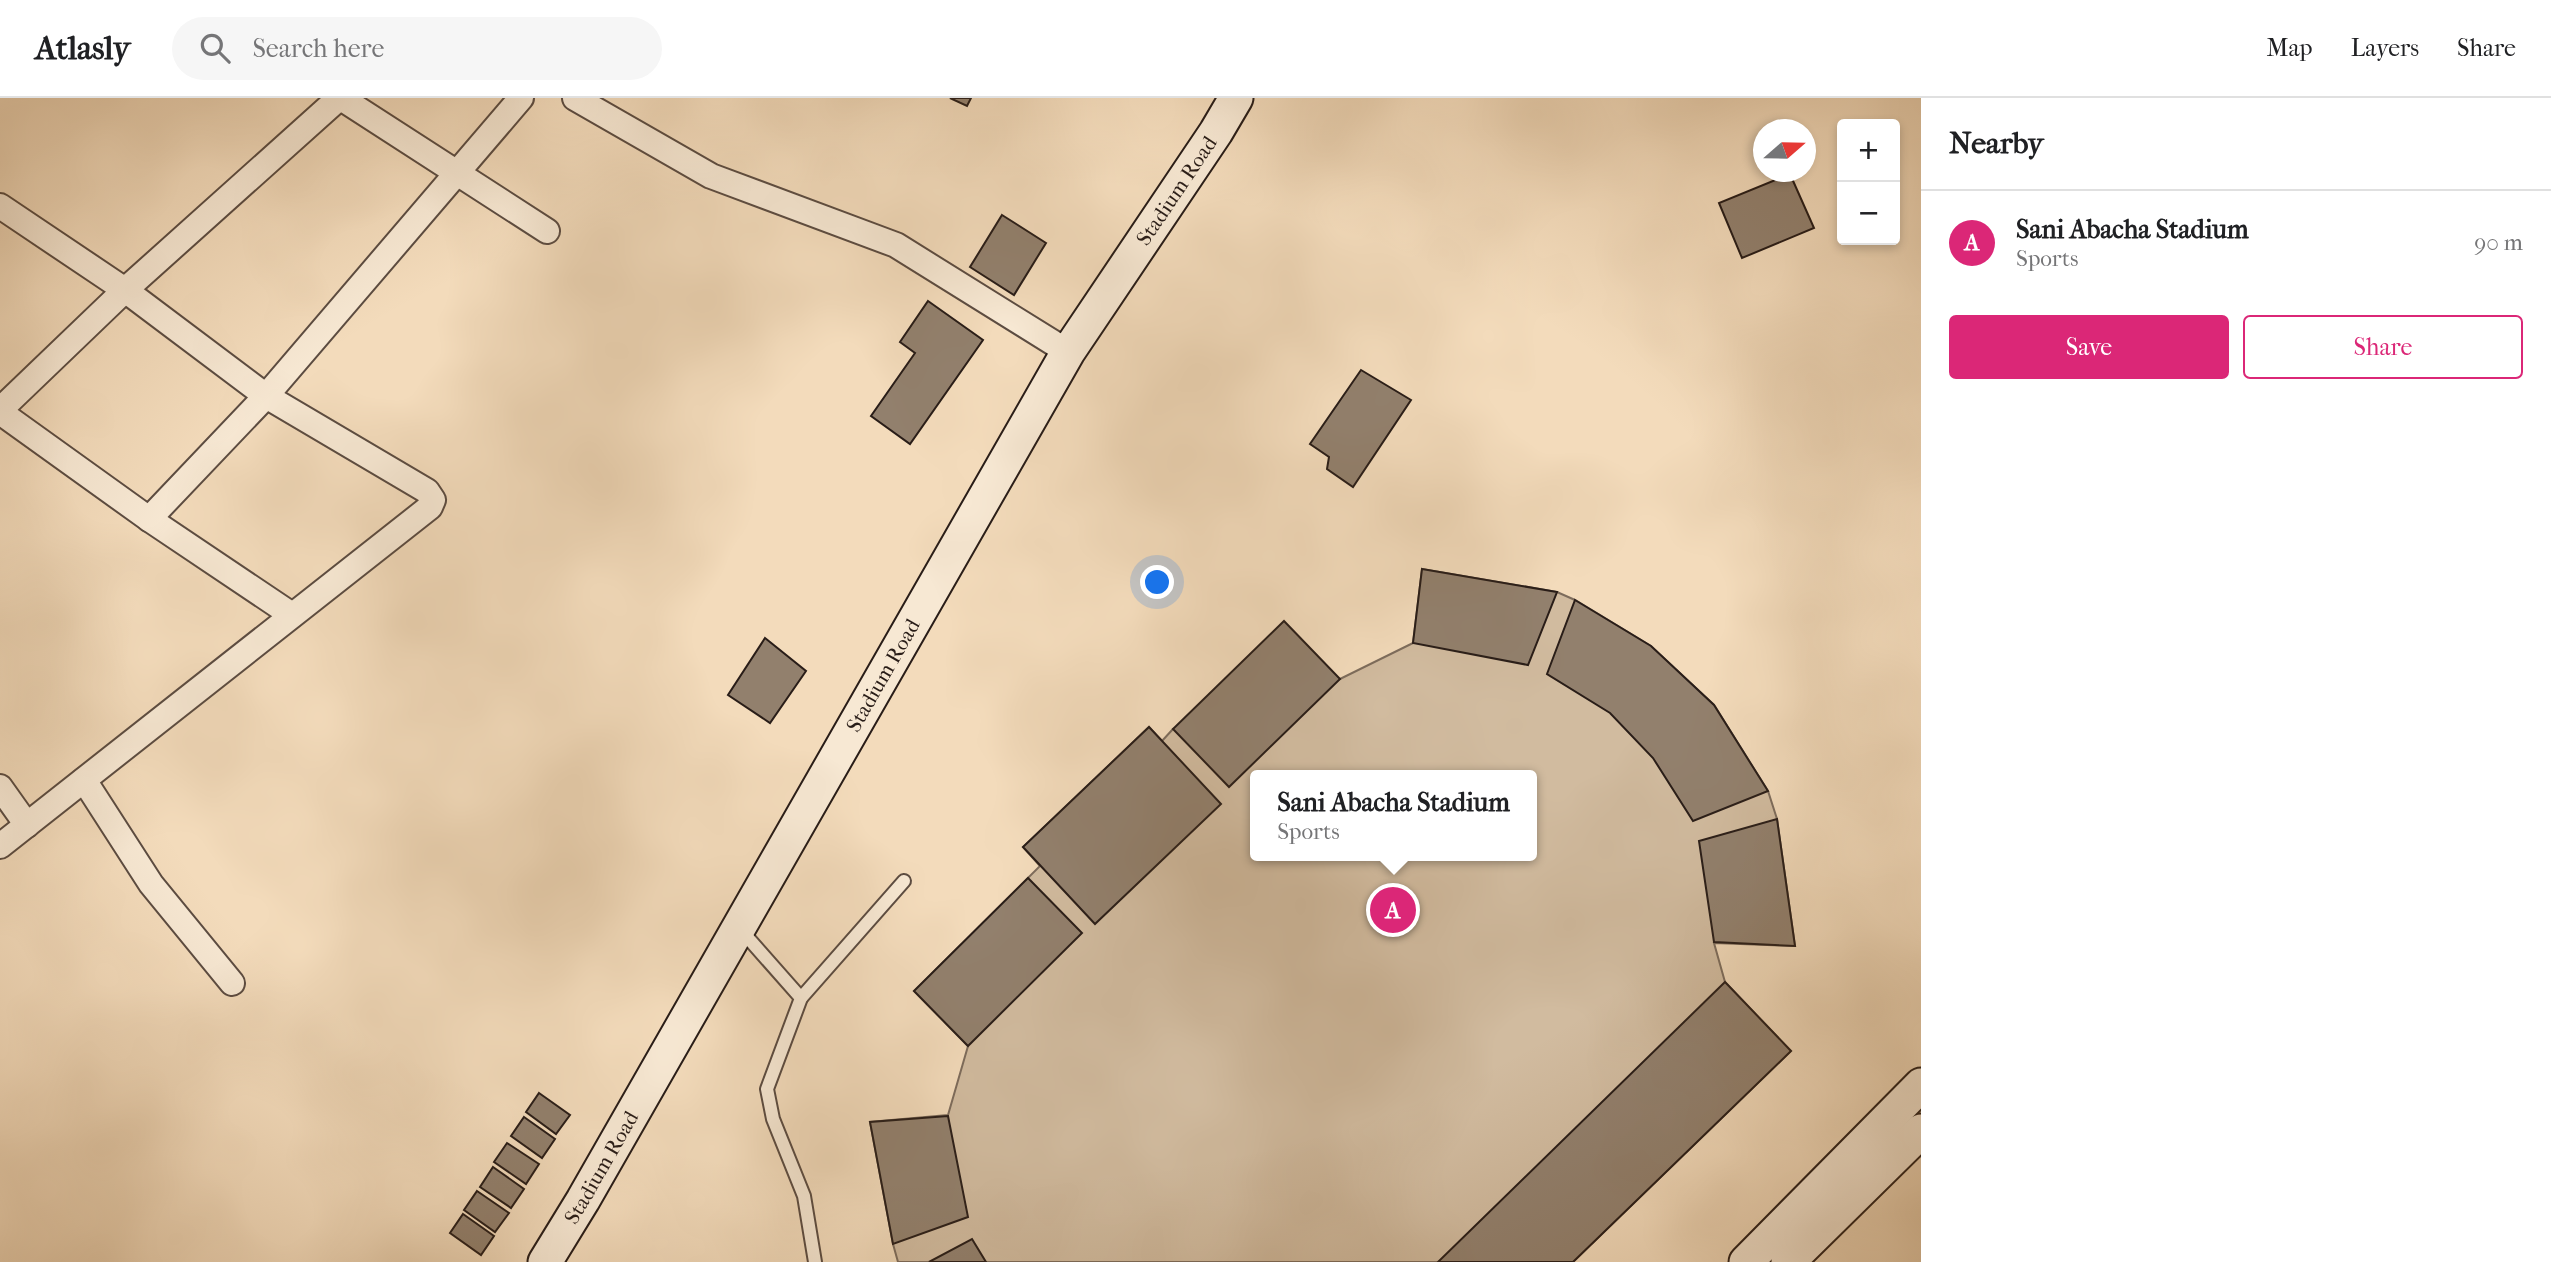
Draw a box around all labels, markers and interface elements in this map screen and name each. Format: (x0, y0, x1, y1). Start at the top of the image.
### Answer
search box (172, 17, 662, 80)
text: Atlasly (35, 29, 130, 68)
icon: search (196, 29, 234, 67)
text: Search here (252, 33, 384, 64)
text: Map (2267, 34, 2313, 62)
text: Layers (2351, 34, 2419, 62)
text: Share (2457, 34, 2516, 62)
north arrow (1753, 119, 1816, 182)
map controls (1837, 119, 1900, 245)
button: + (1837, 119, 1900, 182)
text: Nearby (1949, 126, 2044, 161)
street label: Stadium Road (1131, 131, 1222, 250)
button: − (1837, 182, 1900, 245)
text: Sani Abacha Stadium (2016, 214, 2249, 245)
text: A (1965, 229, 1979, 256)
text: 90 m (2474, 229, 2523, 256)
text: Sports (2016, 245, 2078, 272)
button: Save (1949, 315, 2229, 379)
button: Share (2243, 315, 2523, 379)
your location (1140, 565, 1174, 599)
street label: Stadium Road (841, 614, 925, 736)
popup (1250, 770, 1537, 861)
text: Sani Abacha Stadium (1277, 787, 1510, 818)
text: Sports (1277, 818, 1340, 845)
pin: A (1370, 884, 1416, 936)
street label: Stadium Road (559, 1106, 644, 1228)

